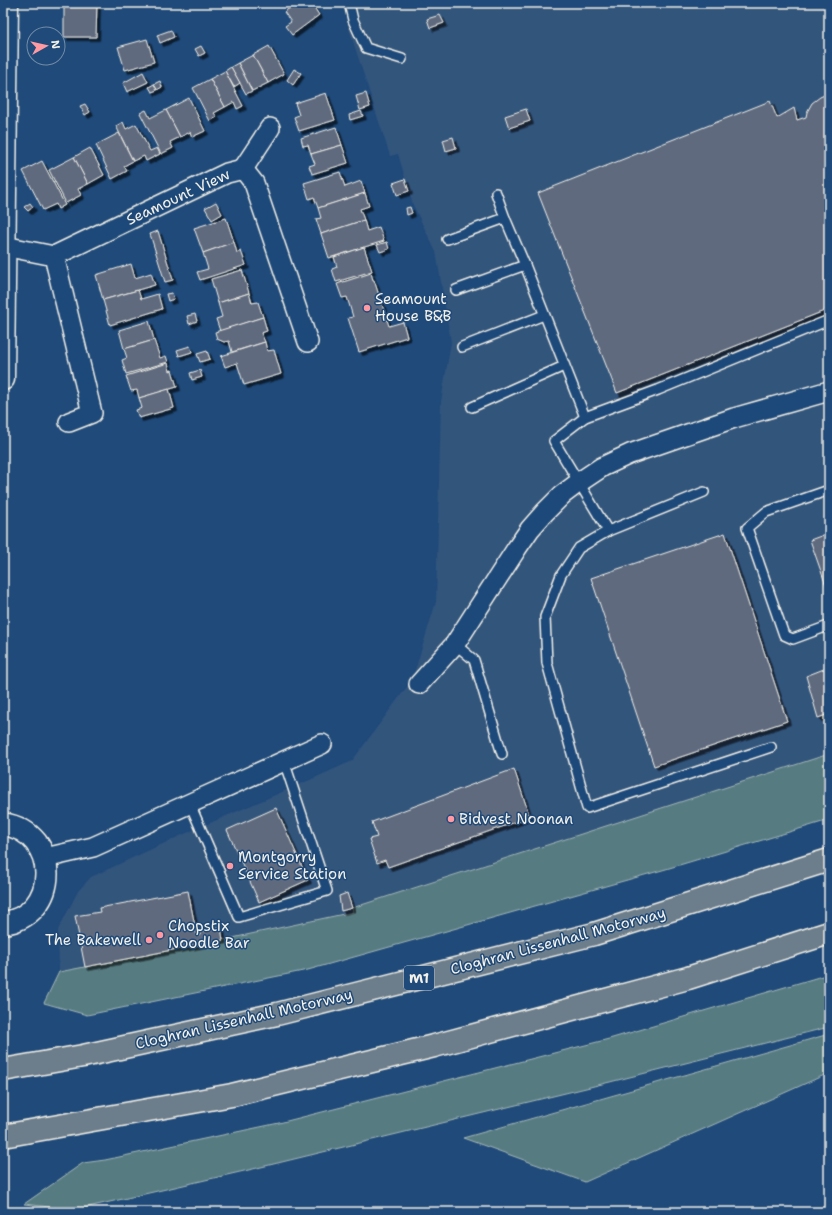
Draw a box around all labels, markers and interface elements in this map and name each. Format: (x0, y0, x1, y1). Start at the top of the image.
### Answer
north arrow (26, 26, 66, 66)
text: N (47, 39, 63, 50)
street label: Seamount View (123, 164, 233, 230)
place label: Seamount House B&B (375, 289, 451, 326)
marker: Seamount House B&B (362, 303, 372, 313)
place label: Bidvest Noonan (459, 809, 573, 829)
marker: Bidvest Noonan (446, 814, 456, 824)
place label: Montgorry Service Station (238, 847, 346, 884)
marker: Montgorry Service Station (225, 861, 235, 871)
street label: Cloghran Lissenhall Motorway (448, 903, 668, 979)
place label: Chopstix Noodle Bar (168, 916, 250, 953)
place label: The Bakewell (45, 930, 141, 950)
marker: Chopstix Noodle Bar (155, 930, 165, 940)
marker: The Bakewell (144, 935, 154, 945)
road number: M1 (404, 966, 434, 990)
street label: Cloghran Lissenhall Motorway (133, 984, 355, 1054)

